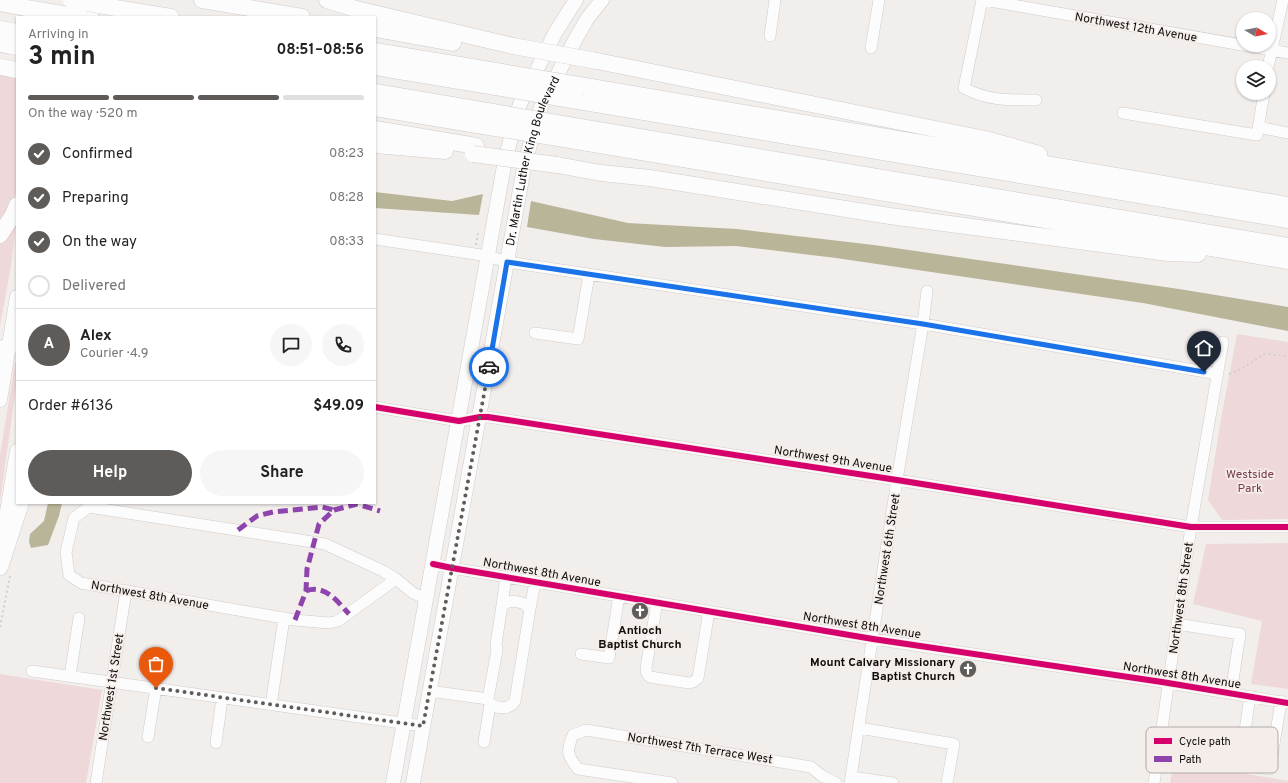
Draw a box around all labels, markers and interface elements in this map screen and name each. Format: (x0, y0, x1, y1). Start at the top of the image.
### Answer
street label: Northwest 12th Avenue (1073, 9, 1198, 47)
north arrow (1236, 12, 1276, 52)
map controls (1236, 12, 1276, 100)
text: Arriving in (28, 27, 89, 43)
text: 3 min (28, 41, 96, 74)
text: 08:51–08:56 (276, 41, 364, 60)
button: layers (1236, 60, 1276, 100)
street label: Dr. Martin Luther King Boulevard (503, 74, 564, 247)
text: On the way · 520 m (28, 106, 137, 122)
icon: check (28, 143, 50, 165)
text: Confirmed (62, 145, 133, 164)
text: 08:23 (329, 146, 364, 162)
icon: check (28, 187, 50, 209)
text: Preparing (62, 189, 129, 208)
text: 08:28 (329, 190, 364, 206)
icon: check (28, 231, 50, 253)
text: On the way (62, 233, 137, 252)
text: 08:33 (329, 234, 364, 250)
text: Delivered (62, 277, 126, 296)
button: chat (270, 324, 312, 366)
button: phone (322, 324, 364, 366)
text: Alex (80, 327, 112, 346)
pin (1187, 331, 1221, 372)
text: A (44, 335, 54, 354)
icon: home (1193, 337, 1215, 359)
text: Courier · 4.9 (80, 346, 148, 362)
courier (469, 347, 509, 387)
icon: car (478, 356, 500, 378)
text: Order #6136 (28, 397, 113, 416)
text: $49.09 (313, 397, 364, 416)
street label: Northwest 9th Avenue (773, 443, 893, 477)
button: Help (28, 450, 192, 496)
button: Share (200, 450, 364, 496)
park label: Westside Park (1226, 467, 1274, 497)
street label: Northwest 6th Street (871, 492, 905, 606)
street label: Northwest 8th Street (1166, 541, 1198, 655)
street label: Northwest 8th Avenue (482, 555, 602, 591)
street label: Northwest 8th Avenue (90, 578, 210, 614)
church icon: Antioch Baptist Church (630, 601, 650, 621)
street label: Northwest 8th Avenue (802, 609, 922, 643)
place label: Antioch Baptist Church (598, 623, 682, 653)
street label: Northwest 1st Street (96, 632, 128, 742)
pin (139, 647, 173, 688)
icon: bag (145, 653, 167, 675)
place label: Mount Calvary Missionary Baptist Church (810, 655, 955, 685)
church icon: Mount Calvary Missionary Baptist Church (958, 659, 978, 679)
street label: Northwest 8th Avenue (1122, 659, 1242, 693)
legend (1146, 727, 1278, 773)
street label: Northwest 7th Terrace West (626, 730, 774, 768)
text: Cycle path (1179, 735, 1231, 749)
text: Path (1179, 753, 1201, 767)

